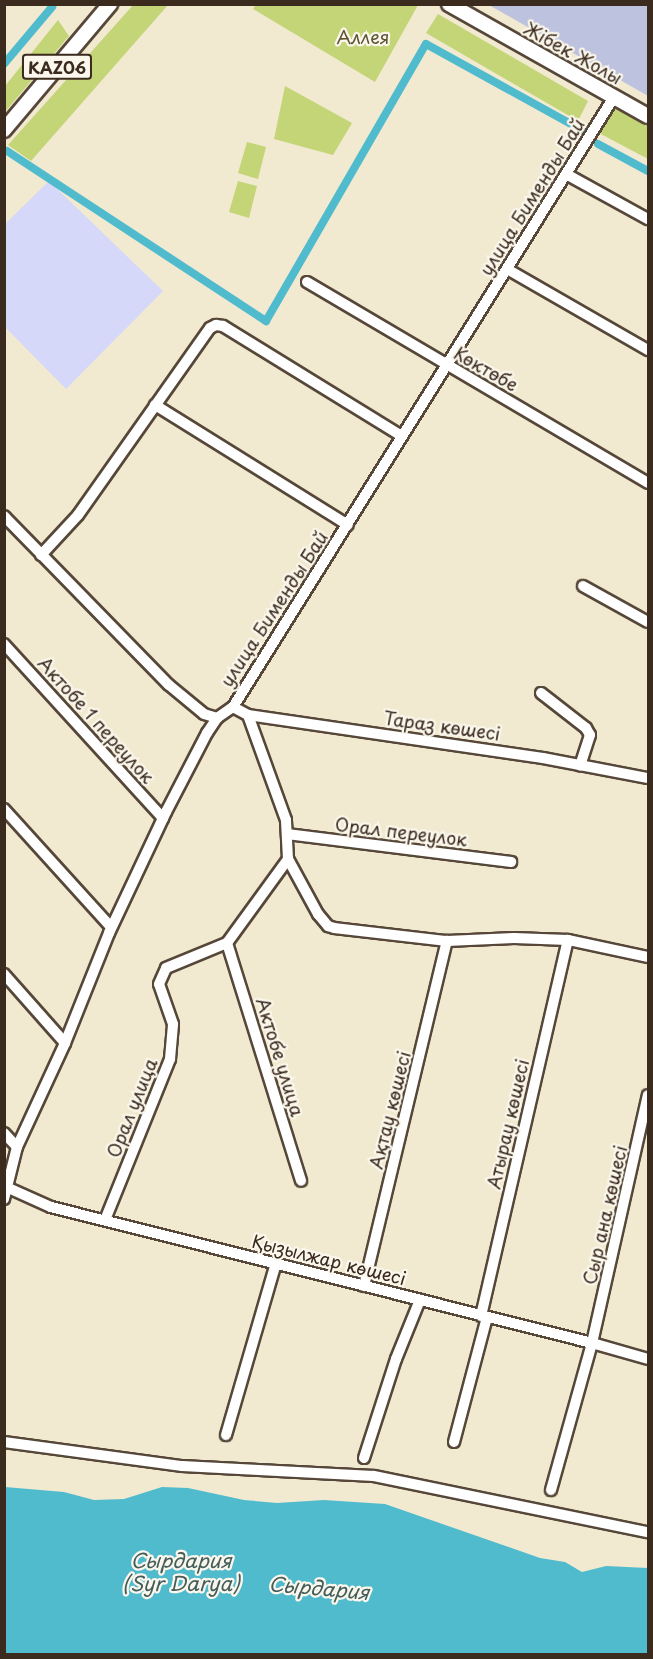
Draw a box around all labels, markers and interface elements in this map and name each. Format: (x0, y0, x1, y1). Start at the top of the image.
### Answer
street label: Жібек Жолы (520, 17, 626, 89)
park label: Аллея (337, 26, 389, 48)
road number: KAZ06 (21, 54, 93, 80)
street label: улица Бименды Бай (475, 115, 589, 279)
street label: Көктөбе (450, 342, 522, 396)
street label: улица Бименды Бай (216, 527, 332, 691)
street label: Актобе 1 переулок (33, 652, 159, 788)
street label: Тараз көшесі (382, 707, 502, 745)
street label: Орал переулок (334, 813, 468, 851)
street label: Актобе улица (252, 995, 308, 1119)
street label: Ақтау көшесі (365, 1049, 415, 1171)
street label: Орал улица (102, 1055, 162, 1161)
street label: Атырау көшесі (482, 1057, 534, 1191)
street label: Сыр ана көшесі (578, 1143, 632, 1287)
street label: Қызылжар көшесі (249, 1230, 409, 1290)
water label: Сырдария (Syr Darya) (122, 1548, 240, 1595)
water label: Сырдария (268, 1572, 370, 1604)

